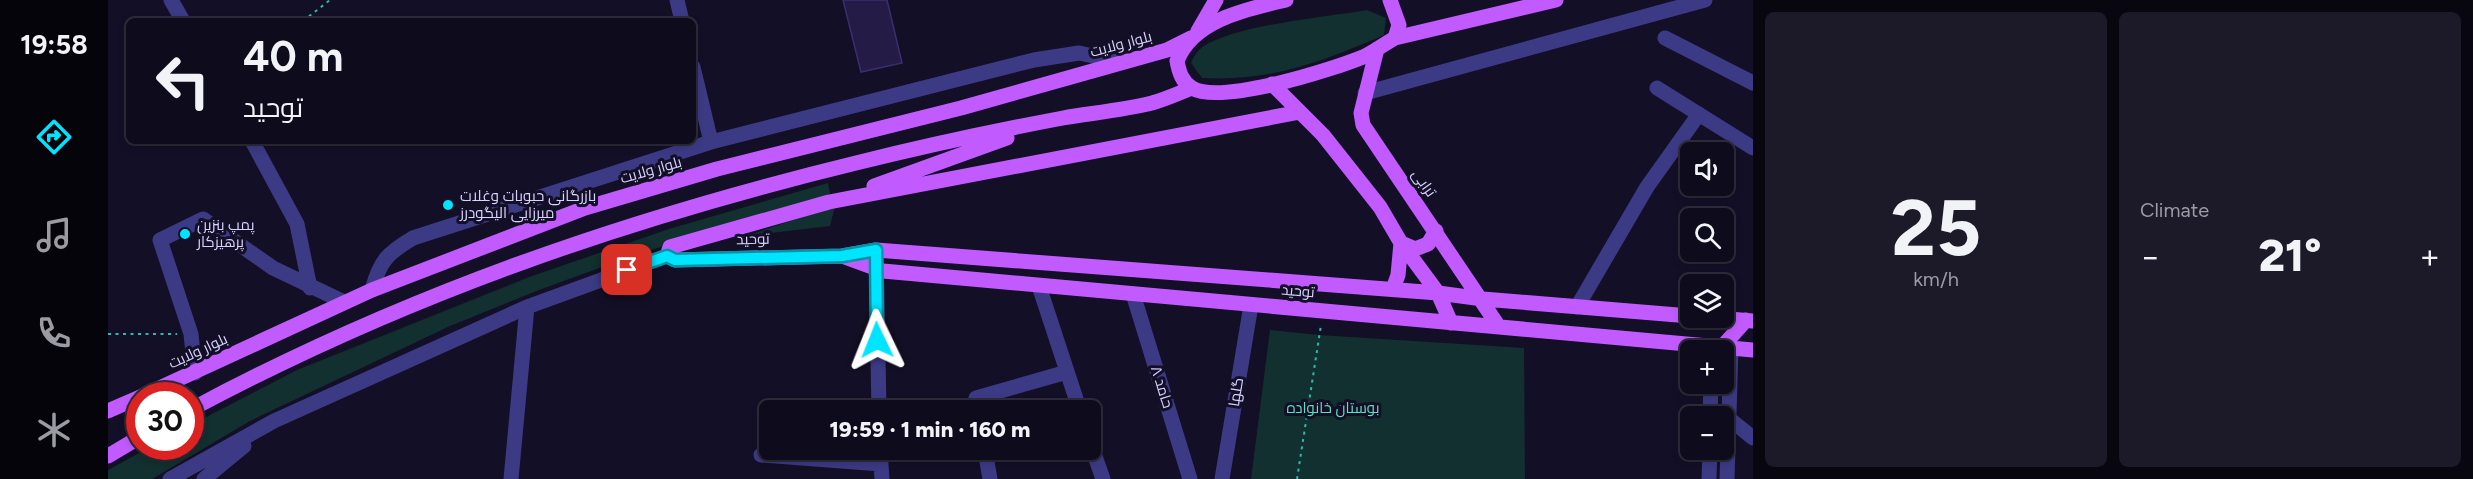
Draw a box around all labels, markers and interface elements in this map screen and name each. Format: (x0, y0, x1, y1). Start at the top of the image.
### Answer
street label: بلوار ولایت (1088, 27, 1154, 61)
text: 19:58 (20, 28, 88, 61)
text: 40 m (243, 31, 343, 82)
icon: left (144, 42, 222, 120)
text: توحید (243, 91, 303, 124)
icon: directions (33, 116, 75, 158)
map controls (1680, 142, 1734, 460)
button: sound (1680, 142, 1734, 196)
street label: بلوار ولایت (618, 153, 684, 187)
street label: ترابی (1407, 166, 1440, 201)
text: 25 (1891, 181, 1981, 275)
place label: بازرگانی حبوبات وغلات میرزایی الیگودرز (459, 187, 596, 223)
marker: بازرگانی حبوبات وغلات میرزایی الیگودرز (441, 198, 455, 212)
text: Climate (2140, 198, 2209, 222)
button: search (1680, 208, 1734, 262)
icon: music (33, 214, 75, 256)
place label: پمپ بنزین پرهیزکار (196, 216, 255, 252)
marker: پمپ بنزین پرهیزکار (178, 227, 192, 241)
text: 21° (2259, 228, 2321, 282)
street label: توحید (736, 230, 770, 248)
text: − (2140, 237, 2161, 276)
text: + (2419, 237, 2440, 276)
pin (601, 244, 652, 295)
icon: arrive (610, 253, 643, 286)
text: km/h (1913, 267, 1959, 291)
button: layers (1680, 274, 1734, 328)
street label: توحید (1281, 281, 1315, 301)
position arrow (845, 308, 909, 372)
icon: phone (33, 312, 75, 354)
street label: بلوار ولایت (166, 330, 230, 372)
button: + (1680, 340, 1734, 394)
street label: حامد ۸ (1147, 364, 1177, 410)
street label: گلها (1225, 376, 1248, 408)
speed limit sign: 30 (126, 382, 204, 460)
park label: بوستان خانواده (1286, 399, 1380, 418)
button: − (1680, 406, 1734, 460)
icon: climate (33, 409, 75, 451)
text: 19:59 · 1 min · 160 m (829, 416, 1031, 443)

